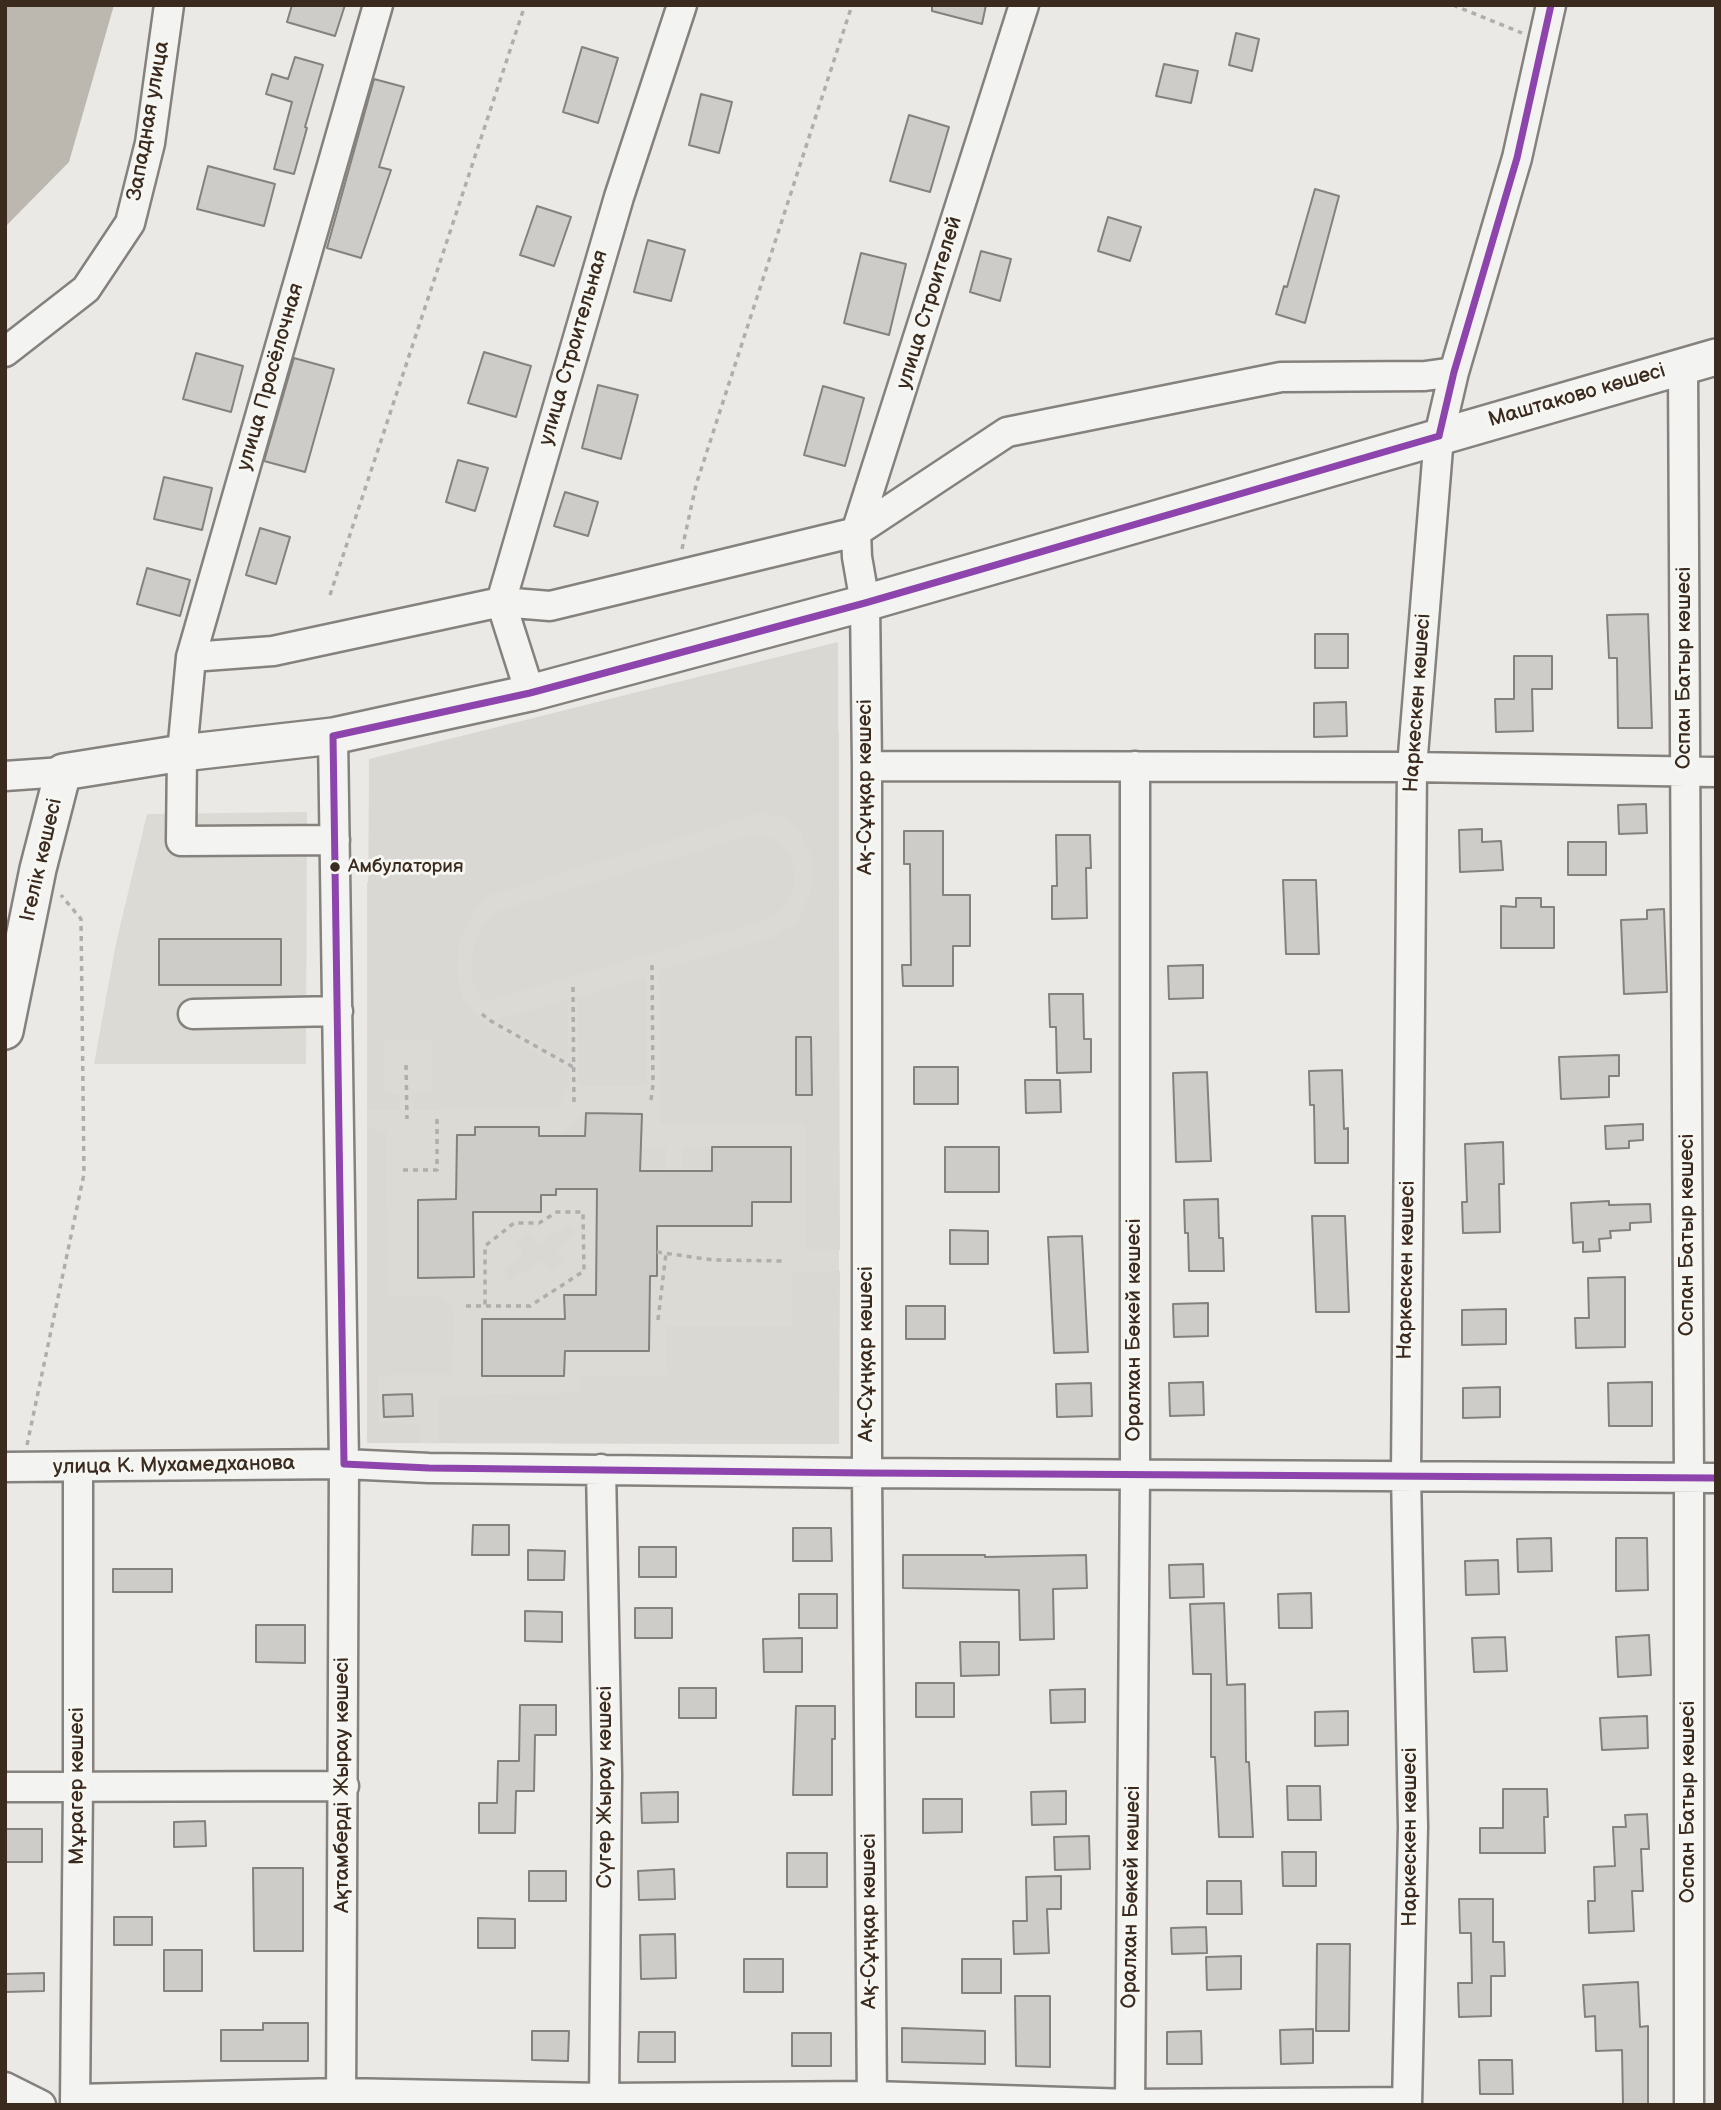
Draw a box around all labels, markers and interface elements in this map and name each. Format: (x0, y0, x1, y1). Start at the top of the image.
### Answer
street label: Западная улица (123, 39, 175, 203)
street label: улица Строителей (892, 214, 968, 392)
street label: улица Строительная (534, 247, 614, 449)
street label: улица Просёлочная (232, 280, 310, 474)
street label: Маштаково көшесі (1486, 359, 1668, 433)
street label: Оспан Батыр көшесі (1672, 567, 1698, 769)
street label: Наркескен көшесі (1399, 613, 1437, 793)
street label: Ақ-Сұңқар көшесі (853, 699, 879, 875)
street label: Ігелік көшесі (16, 796, 68, 924)
place label: Амбулатория (348, 856, 463, 878)
marker: Амбулатория (328, 860, 342, 874)
street label: Оспан Батыр көшесі (1675, 1134, 1701, 1336)
street label: Наркескен көшесі (1393, 1180, 1421, 1360)
street label: Оралхан Бөкей көшесі (1122, 1218, 1148, 1442)
street label: Ақ-Сұңқар көшесі (854, 1266, 880, 1442)
street label: улица К. Мухамедханова (53, 1451, 295, 1481)
street label: Ақтамберді Жырау көшесі (330, 1657, 356, 1913)
street label: Сүгер Жырау көшесі (593, 1685, 619, 1889)
street label: Оспан Батыр көшесі (1676, 1701, 1702, 1903)
street label: Мұрагер көшесі (65, 1707, 91, 1865)
street label: Наркескен көшесі (1398, 1747, 1424, 1927)
street label: Оралхан Бөкей көшесі (1117, 1785, 1147, 2009)
street label: Ақ-Сұңқар көшесі (857, 1833, 883, 2009)

